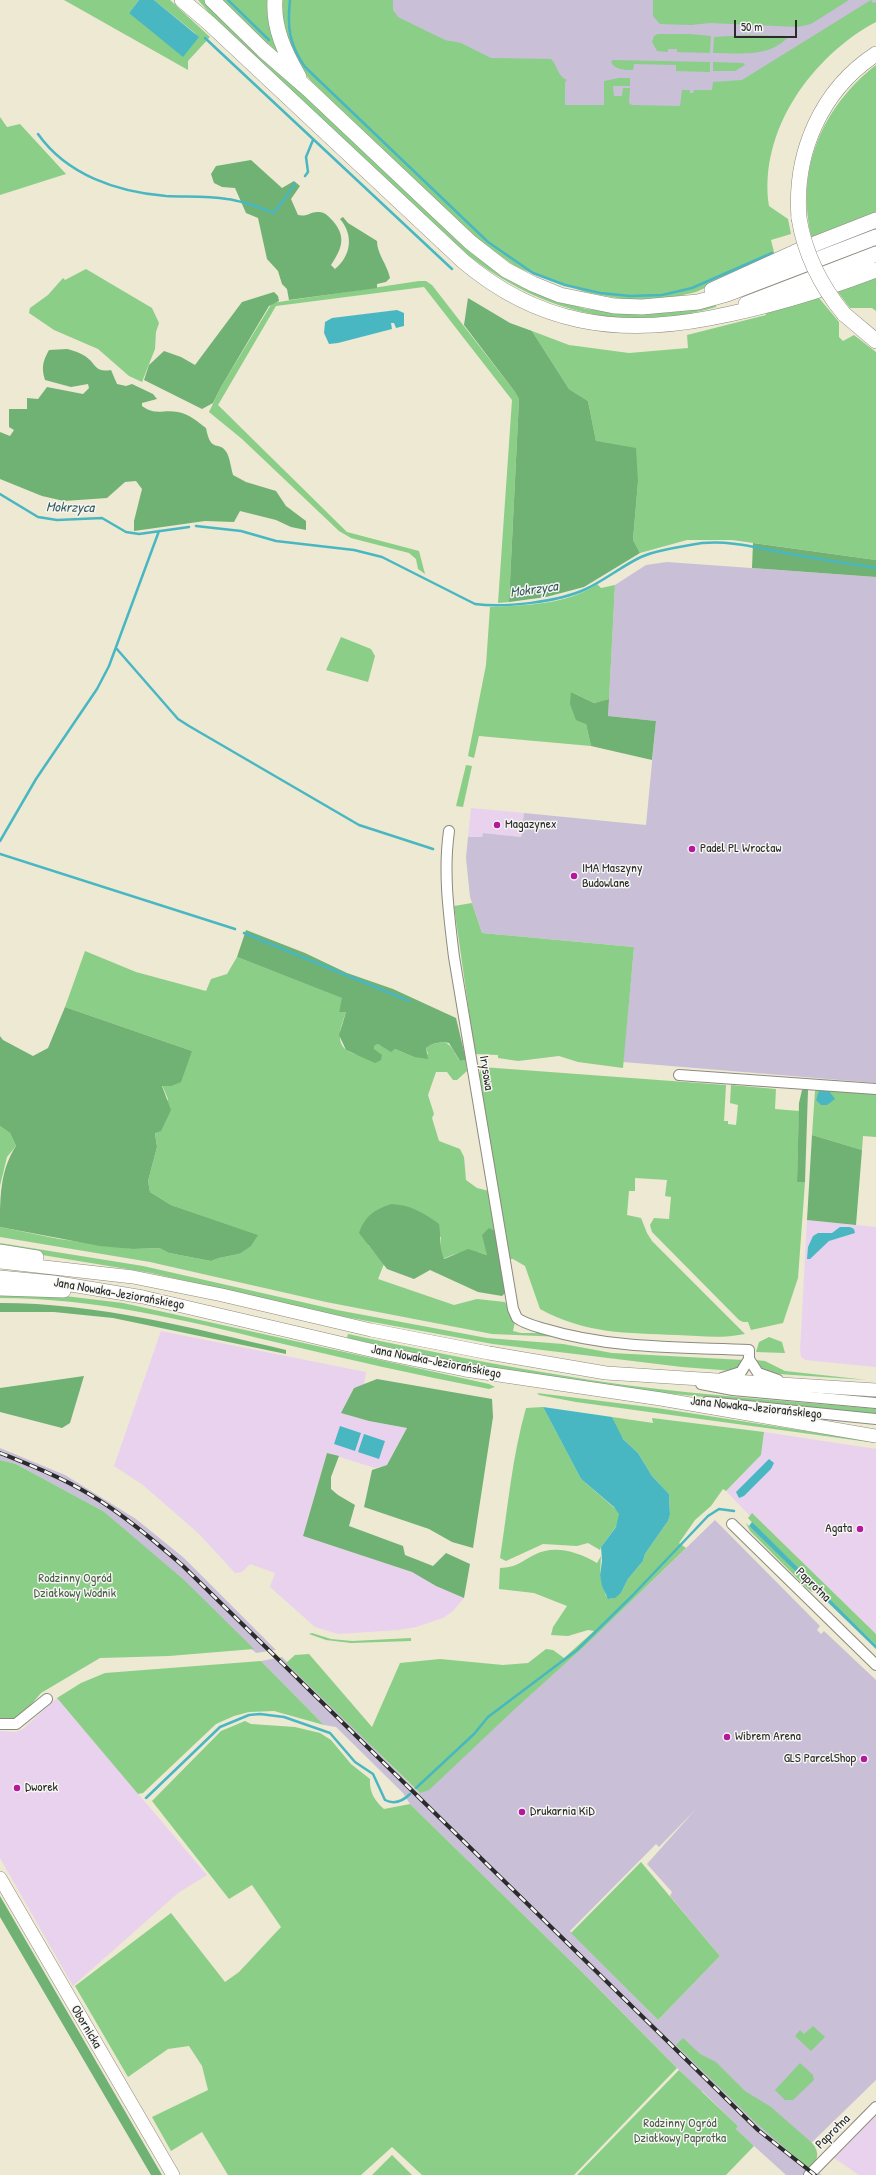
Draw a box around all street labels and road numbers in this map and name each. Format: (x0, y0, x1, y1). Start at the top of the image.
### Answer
street label: Irysowa (476, 1055, 496, 1091)
street label: Jana Nowaka-Jeziorańskiego (53, 1275, 185, 1313)
street label: Jana Nowaka-Jeziorańskiego (370, 1342, 502, 1382)
street label: Jana Nowaka-Jeziorańskiego (690, 1393, 822, 1423)
street label: Paprotna (792, 1565, 834, 1605)
street label: Obornicka (67, 2003, 105, 2051)
street label: Paprotna (812, 2111, 854, 2153)

